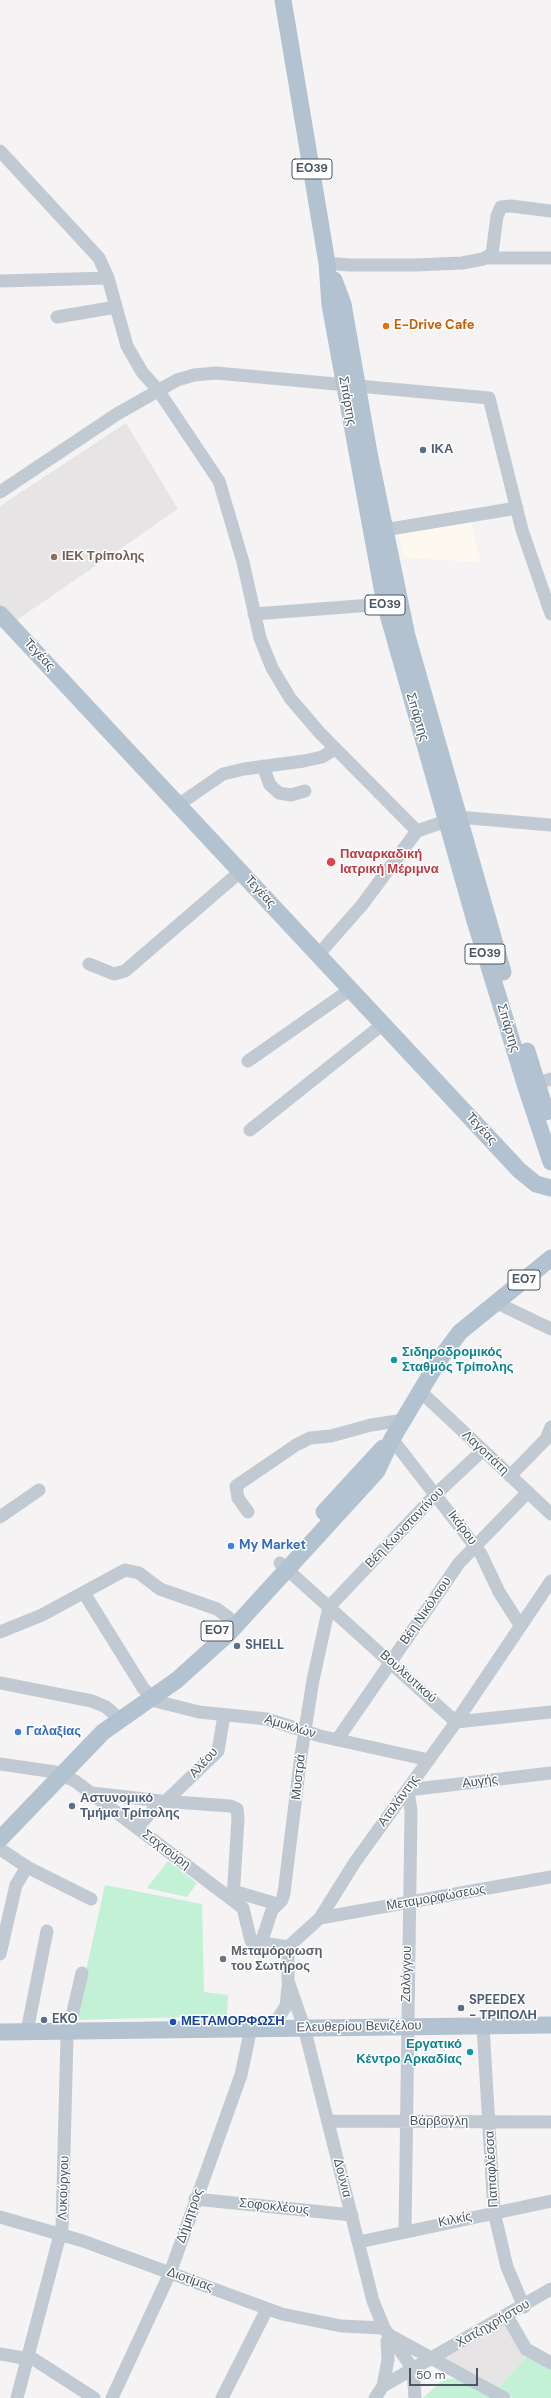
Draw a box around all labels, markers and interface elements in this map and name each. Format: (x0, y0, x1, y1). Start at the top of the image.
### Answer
road number: ΕΟ39 (292, 159, 332, 179)
place label: E-Drive Cafe (394, 318, 475, 334)
marker: E-Drive Cafe (381, 321, 391, 331)
street label: Σπάρτης (335, 375, 359, 427)
place label: ΙΚΑ (431, 442, 453, 458)
marker: ΙΚΑ (418, 445, 428, 455)
place label: ΙΕΚ Τρίπολης (62, 549, 145, 565)
marker: ΙΕΚ Τρίπολης (49, 552, 59, 562)
road number: ΕΟ39 (365, 595, 405, 615)
street label: Τεγέας (20, 636, 58, 674)
street label: Σπάρτης (402, 691, 432, 743)
place label: Παναρκαδική Ιατρική Μέριμνα (340, 847, 439, 878)
marker: Παναρκαδική Ιατρική Μέριμνα (325, 856, 337, 868)
street label: Τεγέας (241, 873, 279, 911)
road number: ΕΟ39 (465, 944, 505, 964)
street label: Σπάρτης (493, 1002, 523, 1054)
street label: Τεγέας (462, 1110, 500, 1148)
road number: ΕΟ7 (508, 1270, 540, 1290)
place label: Σιδηροδρομικός Σταθμός Τρίπολης (402, 1345, 514, 1376)
marker: Σιδηροδρομικός Σταθμός Τρίπολης (389, 1355, 399, 1365)
street label: Λαγοπάτη (458, 1427, 512, 1479)
street label: Βέη Κωνσταντίνου (363, 1484, 447, 1572)
street label: Ικάρου (444, 1508, 480, 1548)
place label: My Market (239, 1538, 306, 1554)
marker: My Market (226, 1541, 236, 1551)
street label: Βέη Νικόλαου (397, 1574, 455, 1648)
road number: ΕΟ7 (201, 1621, 233, 1641)
place label: SHELL (245, 1638, 284, 1654)
marker: SHELL (232, 1641, 242, 1651)
street label: Βουλευτικού (376, 1647, 440, 1707)
street label: Αμυκλών (263, 1712, 317, 1742)
place label: Γαλαξίας (26, 1724, 81, 1740)
marker: Γαλαξίας (13, 1727, 23, 1737)
street label: Αλέου (186, 1745, 222, 1781)
street label: Μυστρά (289, 1753, 309, 1801)
street label: Αταλάντης (375, 1772, 423, 1830)
street label: Αυγής (461, 1772, 499, 1792)
place label: Αστυνομικό Τμήμα Τρίπολης (80, 1791, 180, 1822)
marker: Αστυνομικό Τμήμα Τρίπολης (67, 1801, 77, 1811)
street label: Σαχτούρη (139, 1827, 193, 1873)
street label: Μεταμορφώσεως (385, 1882, 487, 1914)
place label: Μεταμόρφωση του Σωτήρος (231, 1944, 322, 1975)
street label: Ζαλόγγου (399, 1946, 415, 2002)
marker: Μεταμόρφωση του Σωτήρος (218, 1954, 228, 1964)
place label: SPEEDEX - ΤΡΙΠΟΛΗ (469, 1993, 537, 2024)
marker: SPEEDEX - ΤΡΙΠΟΛΗ (456, 2003, 466, 2013)
place label: EKO (52, 2012, 78, 2028)
place label: ΜΕΤΑΜΟΡΦΩΣΗ (181, 2014, 285, 2030)
marker: EKO (39, 2015, 49, 2025)
marker: ΜΕΤΑΜΟΡΦΩΣΗ (168, 2017, 178, 2027)
street label: Ελευθερίου Βενιζέλου (296, 2018, 422, 2036)
place label: Εργατικό Κέντρο Αρκαδίας (356, 2037, 462, 2068)
marker: Εργατικό Κέντρο Αρκαδίας (465, 2047, 475, 2057)
street label: Βάρβογλη (410, 2114, 468, 2130)
street label: Παπαφλέσσα (482, 2130, 502, 2208)
street label: Λυκούργου (55, 2155, 73, 2221)
street label: Δούνια (330, 2157, 354, 2199)
street label: Δήμητρος (173, 2187, 207, 2245)
street label: Σοφοκλέους (238, 2196, 310, 2218)
street label: Κιλκίς (437, 2209, 473, 2231)
street label: Διοτίμας (165, 2264, 215, 2296)
street label: Χατζηχρήστου (453, 2297, 533, 2351)
scale bar (411, 2360, 480, 2386)
text: 50 m (416, 2367, 445, 2383)

